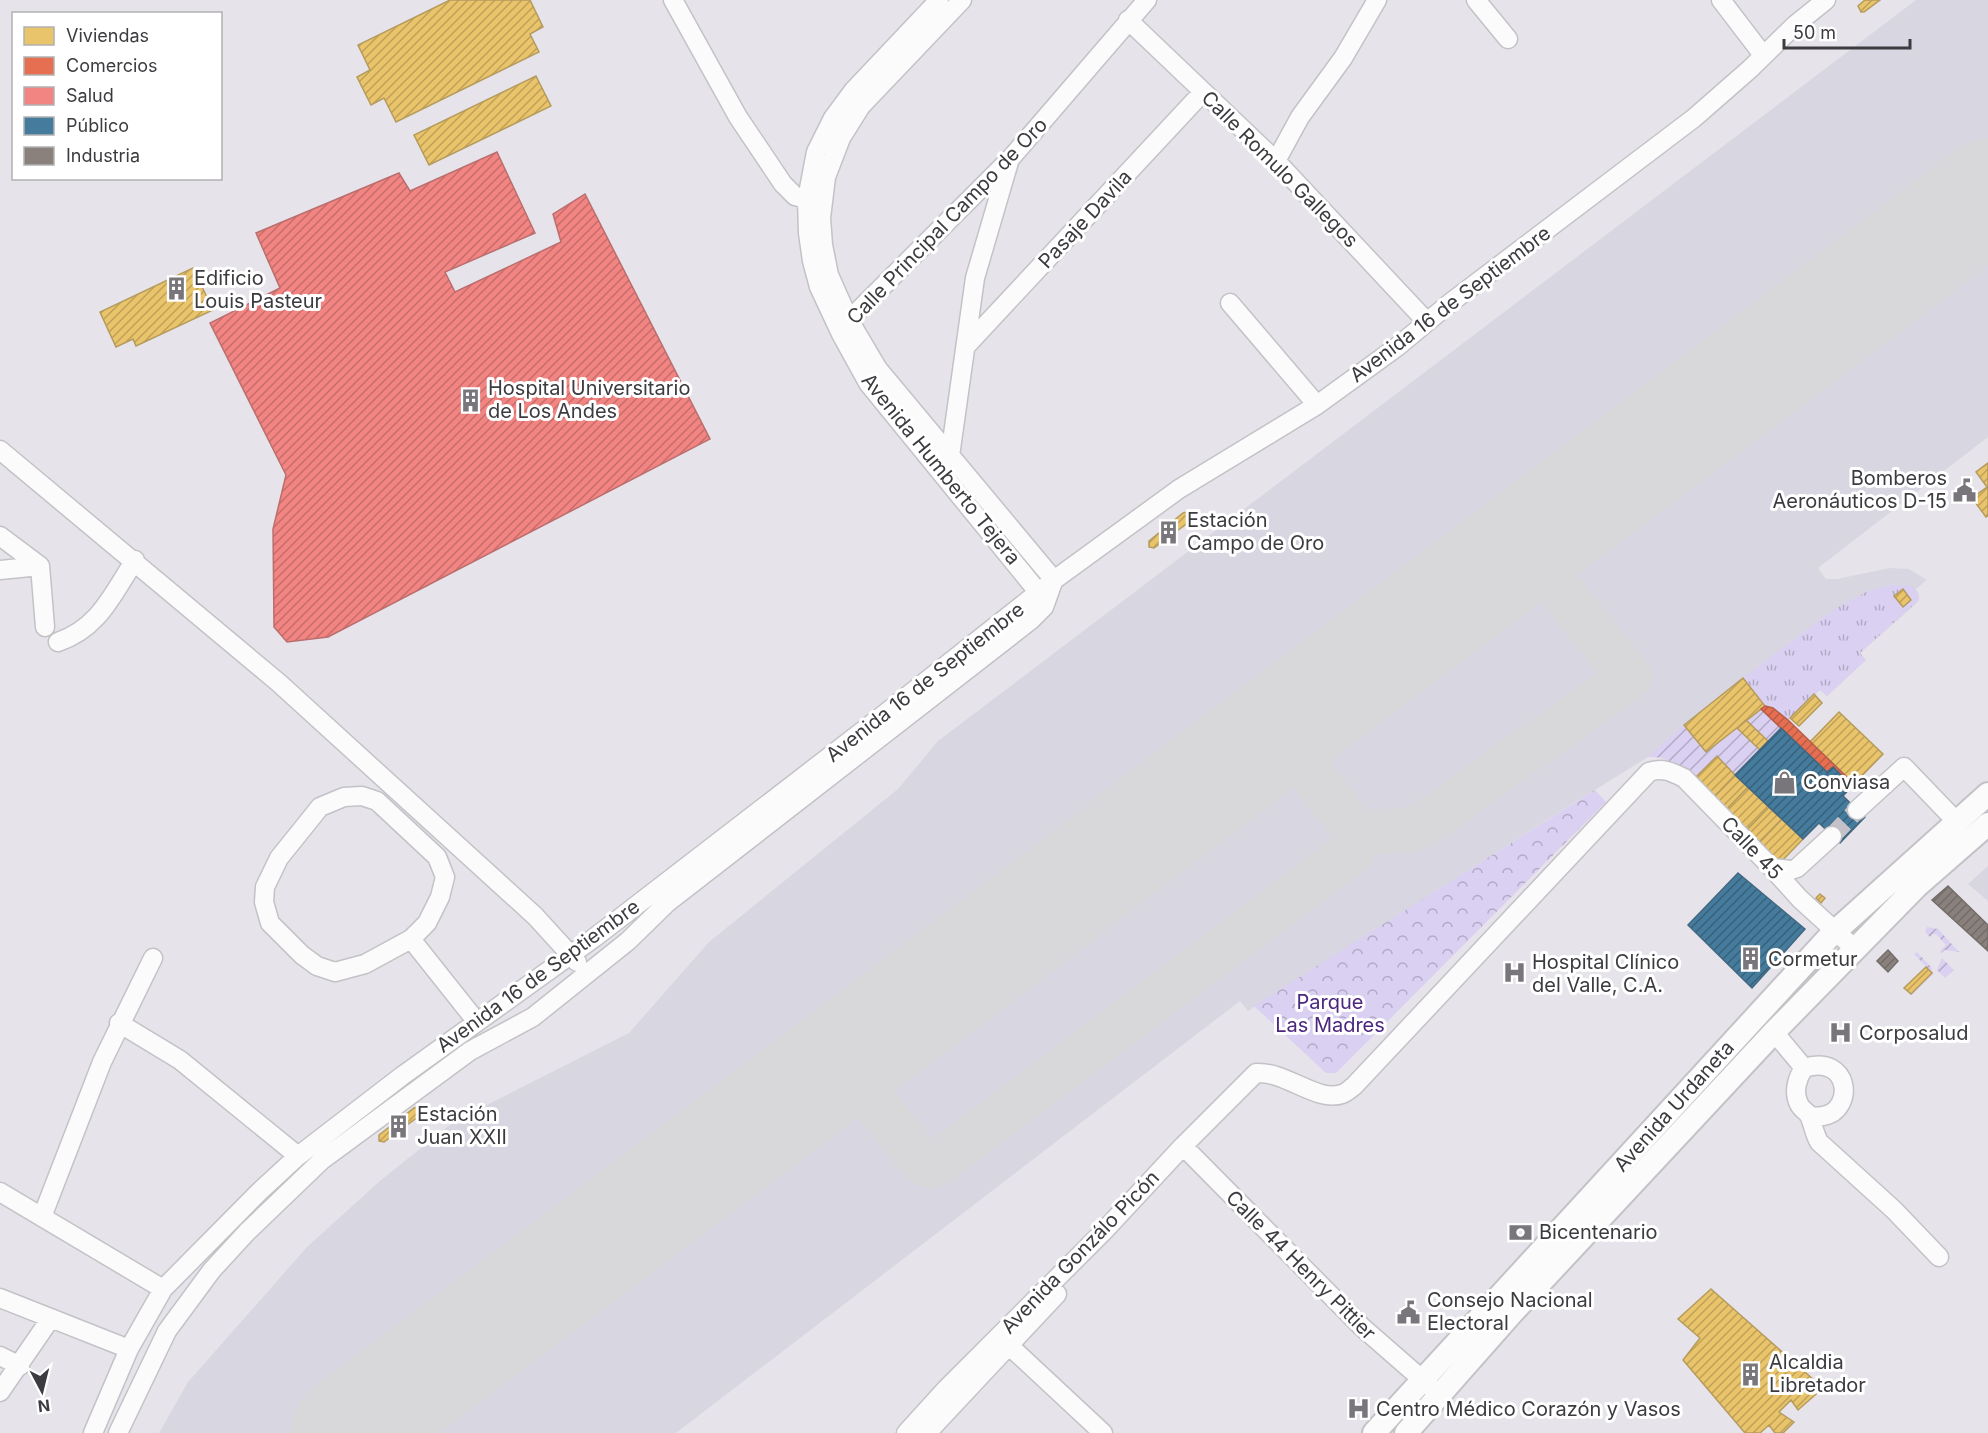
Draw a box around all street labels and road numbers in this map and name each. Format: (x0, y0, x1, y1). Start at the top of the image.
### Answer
street label: Calle Romulo Gallegos (1197, 86, 1363, 252)
street label: Calle Principal Campo de Oro (842, 113, 1052, 329)
street label: Pasaje Davila (1033, 165, 1137, 273)
street label: Avenida 16 de Septiembre (1345, 221, 1555, 387)
street label: Avenida Humberto Tejera (856, 369, 1026, 569)
street label: Avenida 16 de Septiembre (821, 597, 1029, 767)
street label: Calle 45 (1716, 812, 1788, 884)
street label: Avenida 16 de Septiembre (432, 894, 644, 1058)
street label: Avenida Urdaneta (1609, 1036, 1739, 1176)
street label: Avenida Gonzálo Picón (996, 1166, 1164, 1338)
street label: Calle 44 Henry Pittier (1221, 1185, 1381, 1345)

